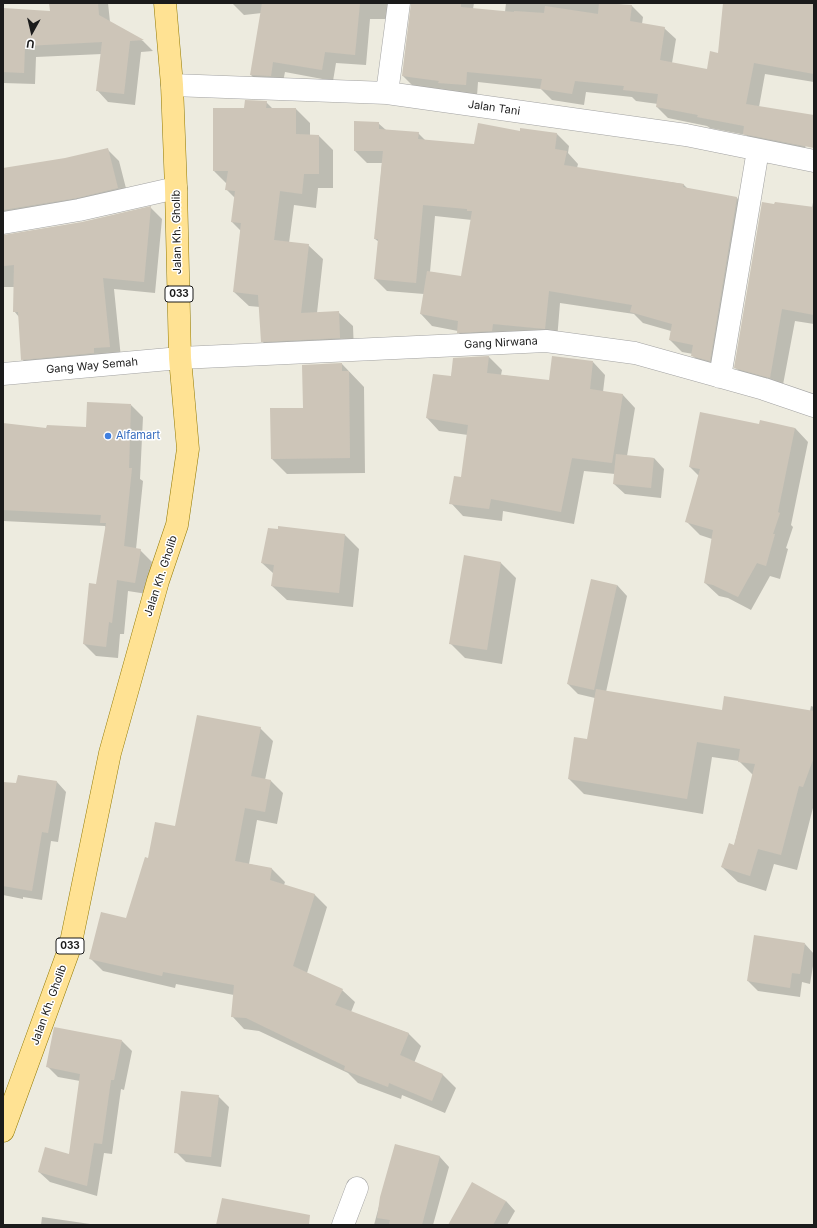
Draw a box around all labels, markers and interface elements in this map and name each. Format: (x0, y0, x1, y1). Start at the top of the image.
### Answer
north arrow (12, 12, 52, 52)
text: U (25, 36, 35, 51)
street label: Jalan Tani (467, 98, 521, 118)
street label: Jalan Kh. Gholib (170, 190, 184, 274)
road number: 033 (165, 286, 193, 302)
street label: Gang Nirwana (464, 334, 538, 352)
street label: Gang Way Semah (46, 355, 138, 377)
place label: Alfamart (116, 429, 160, 443)
marker: Alfamart (103, 431, 113, 441)
street label: Jalan Kh. Gholib (142, 534, 180, 618)
road number: 033 (56, 938, 84, 954)
street label: Jalan Kh. Gholib (28, 963, 70, 1047)

